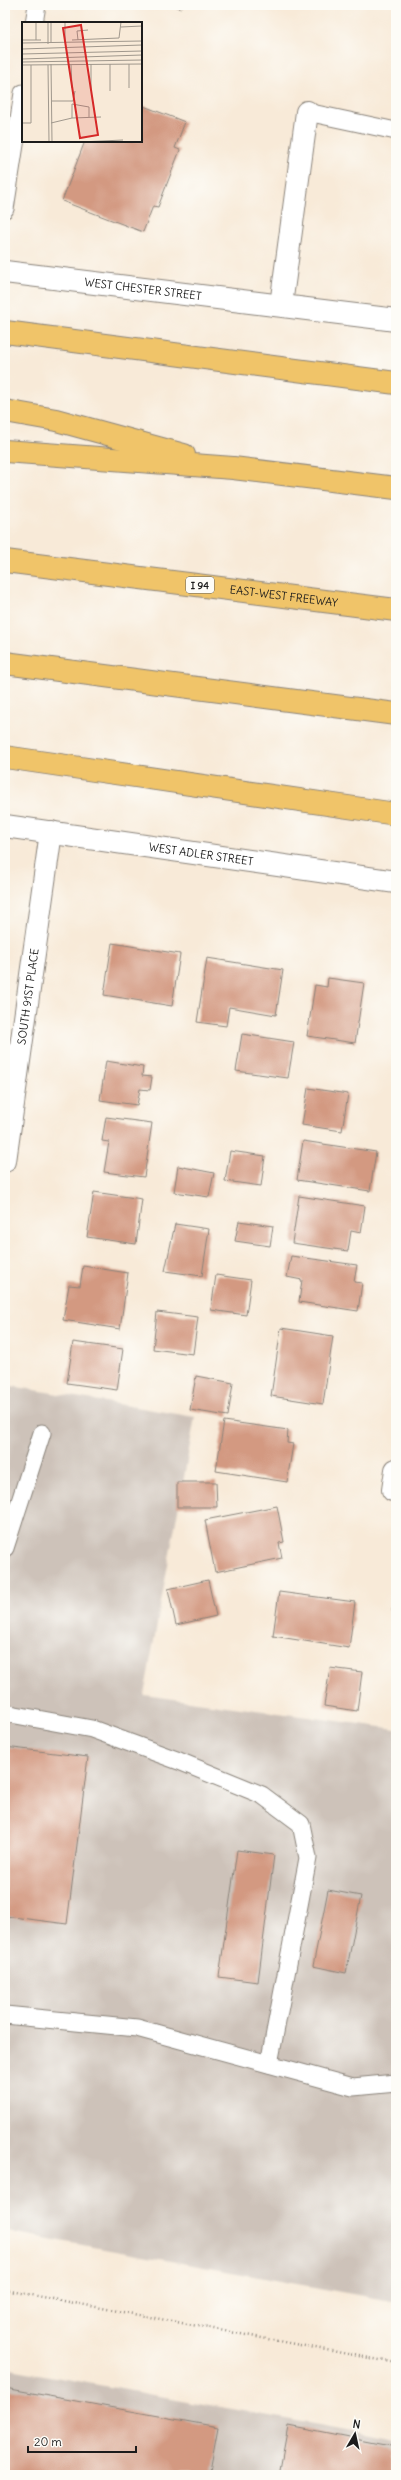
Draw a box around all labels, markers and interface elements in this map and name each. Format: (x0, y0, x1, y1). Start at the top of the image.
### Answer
inset map (22, 22, 142, 142)
street label: WEST CHESTER STREET (84, 275, 203, 303)
road number: I 94 (186, 577, 214, 593)
street label: EAST-WEST FREEWAY (229, 582, 339, 610)
street label: WEST ADLER STREET (148, 840, 254, 869)
street label: SOUTH 91ST PLACE (14, 948, 42, 1046)
north arrow (335, 2414, 375, 2454)
text: N (352, 2417, 361, 2432)
scale bar (28, 2428, 136, 2454)
text: 20 m (34, 2434, 62, 2449)

